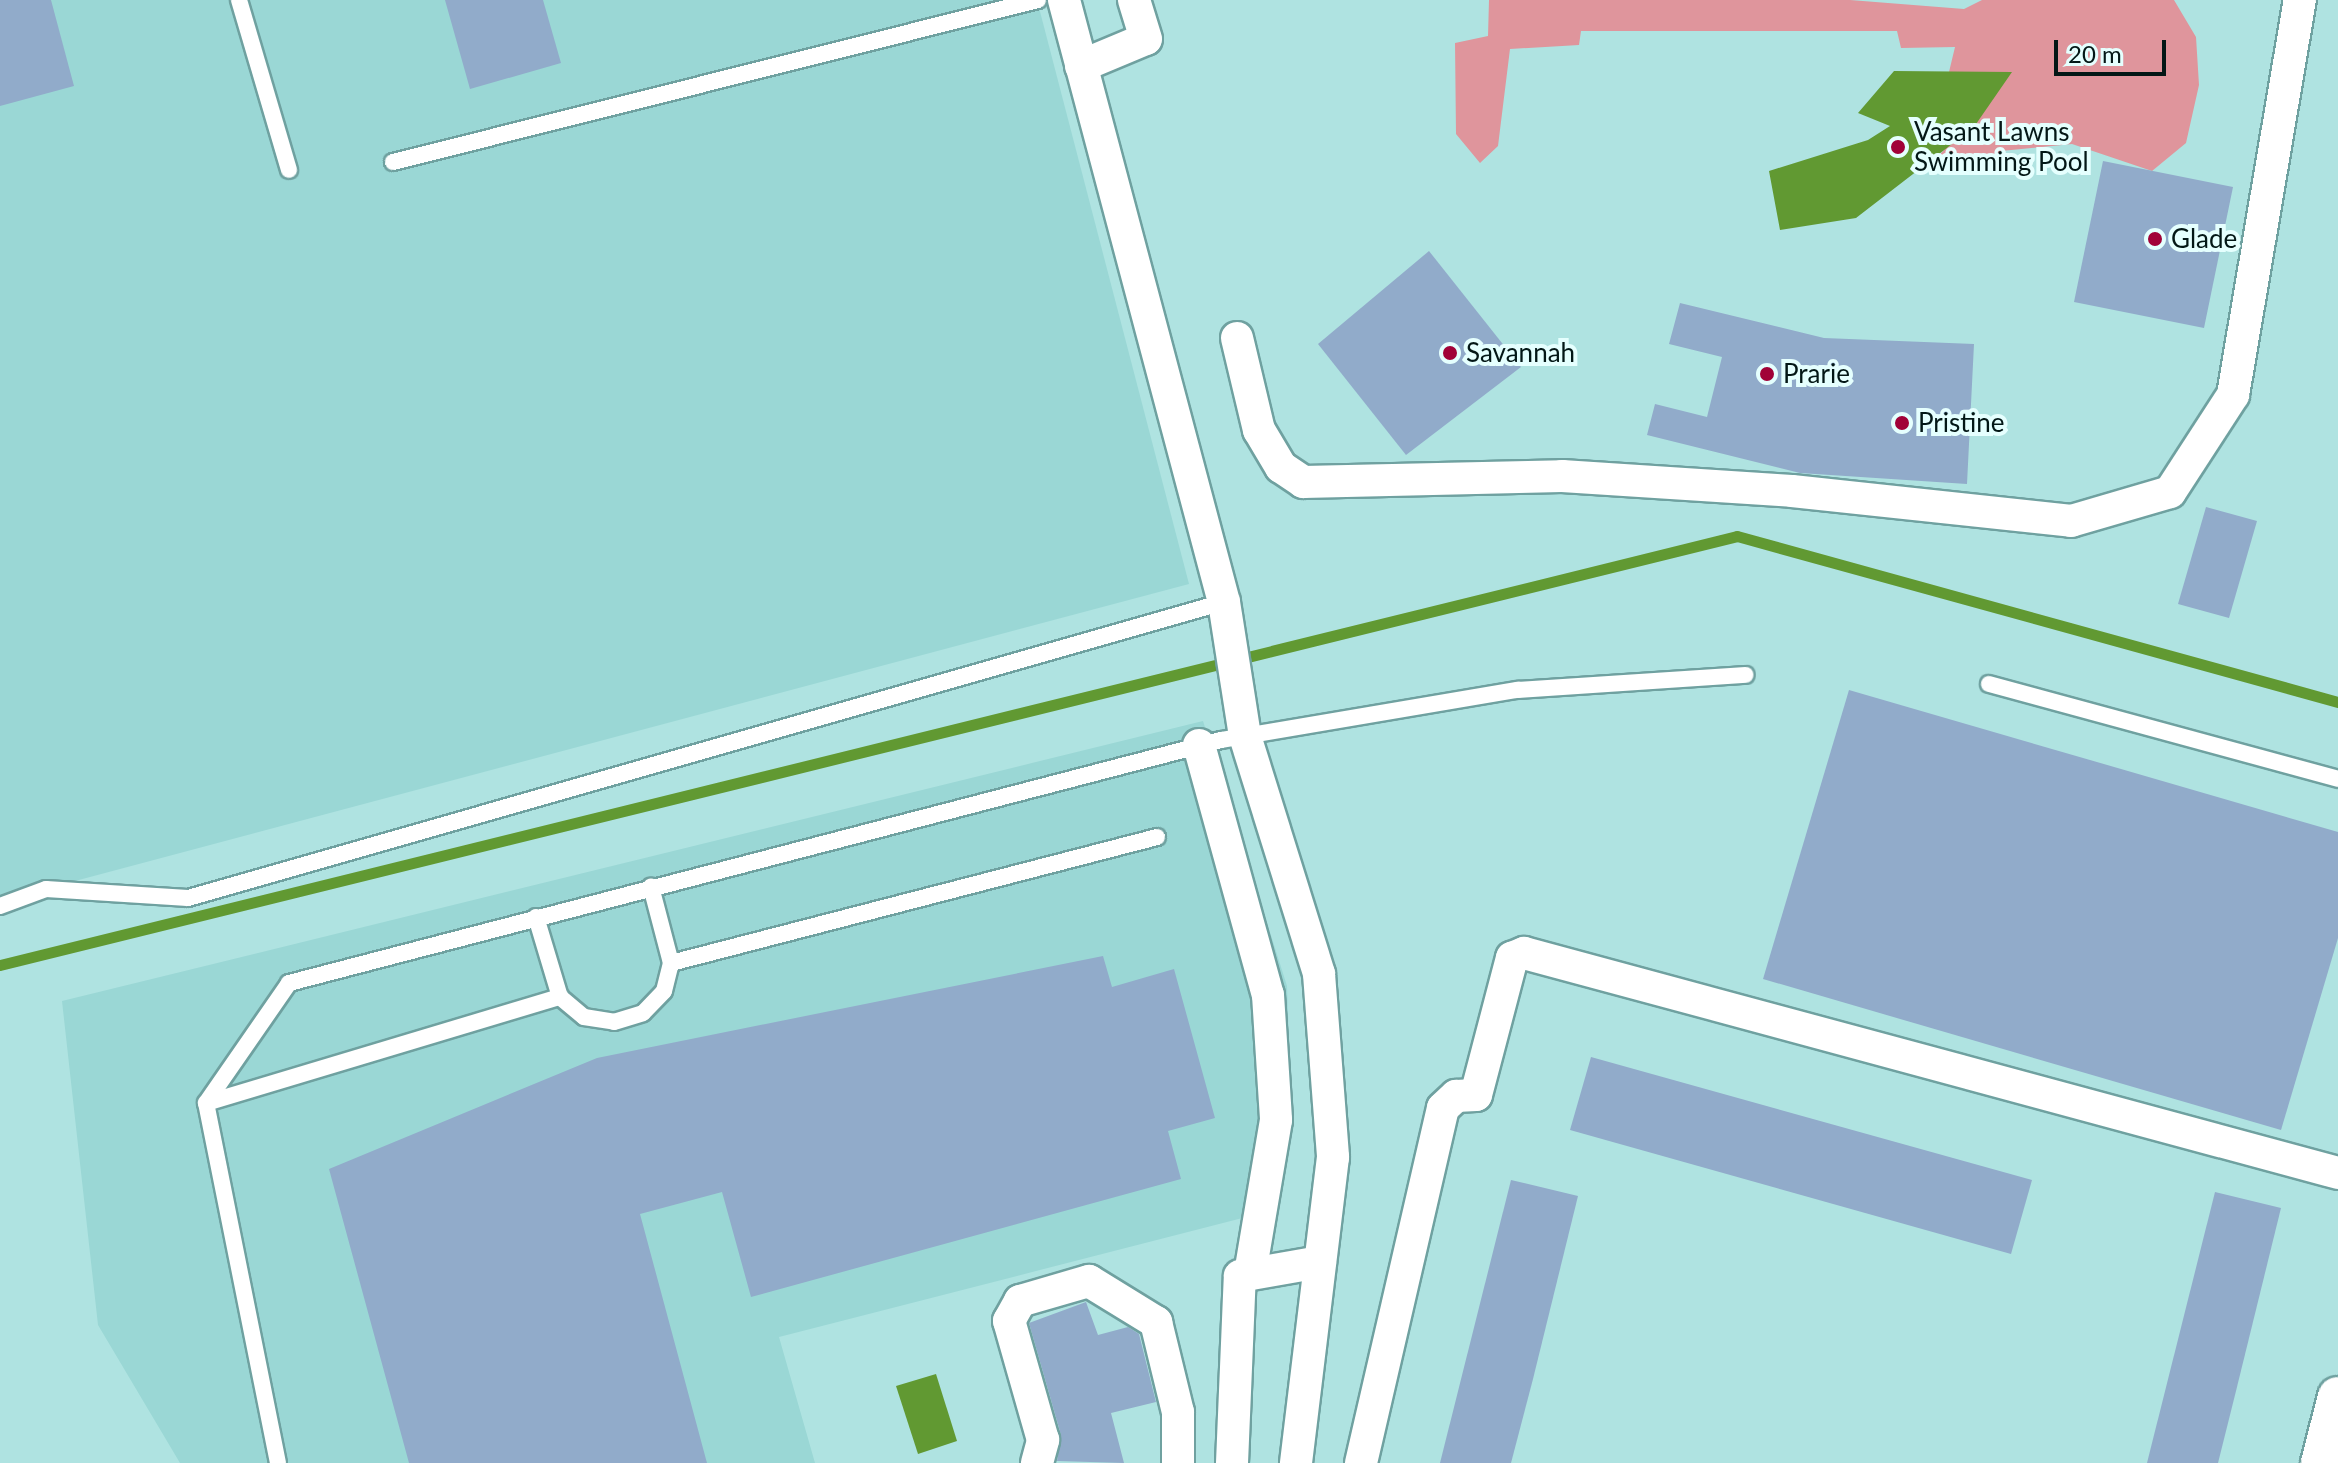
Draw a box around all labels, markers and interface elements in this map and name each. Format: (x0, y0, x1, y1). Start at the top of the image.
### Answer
scale bar (2058, 24, 2170, 74)
text: 20 m (2068, 39, 2122, 68)
place label: Vasant Lawns Swimming Pool (1914, 116, 2089, 178)
marker: Vasant Lawns Swimming Pool (1889, 138, 1907, 156)
place label: Glade (2171, 223, 2237, 255)
marker: Glade (2146, 230, 2164, 248)
place label: Savannah (1466, 337, 1575, 369)
marker: Savannah (1441, 344, 1459, 362)
place label: Prarie (1783, 358, 1850, 390)
marker: Prarie (1758, 365, 1776, 383)
place label: Pristine (1918, 407, 2005, 439)
marker: Pristine (1893, 414, 1911, 432)

